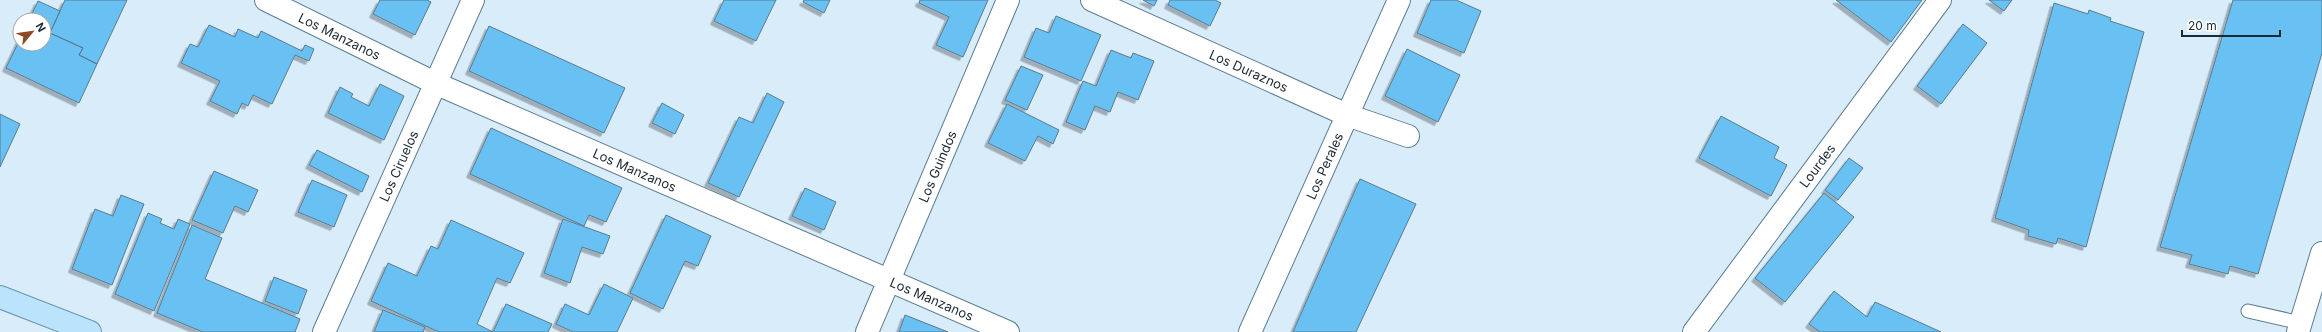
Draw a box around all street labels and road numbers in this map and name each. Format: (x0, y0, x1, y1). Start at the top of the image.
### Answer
street label: Los Manzanos (296, 9, 383, 63)
street label: Los Duraznos (1207, 46, 1291, 95)
street label: Los Ciruelos (376, 128, 422, 204)
street label: Los Guindos (915, 128, 960, 205)
street label: Los Perales (1303, 130, 1346, 202)
street label: Lourdes (1796, 141, 1839, 191)
street label: Los Manzanos (591, 145, 679, 195)
street label: Los Manzanos (888, 274, 976, 324)

